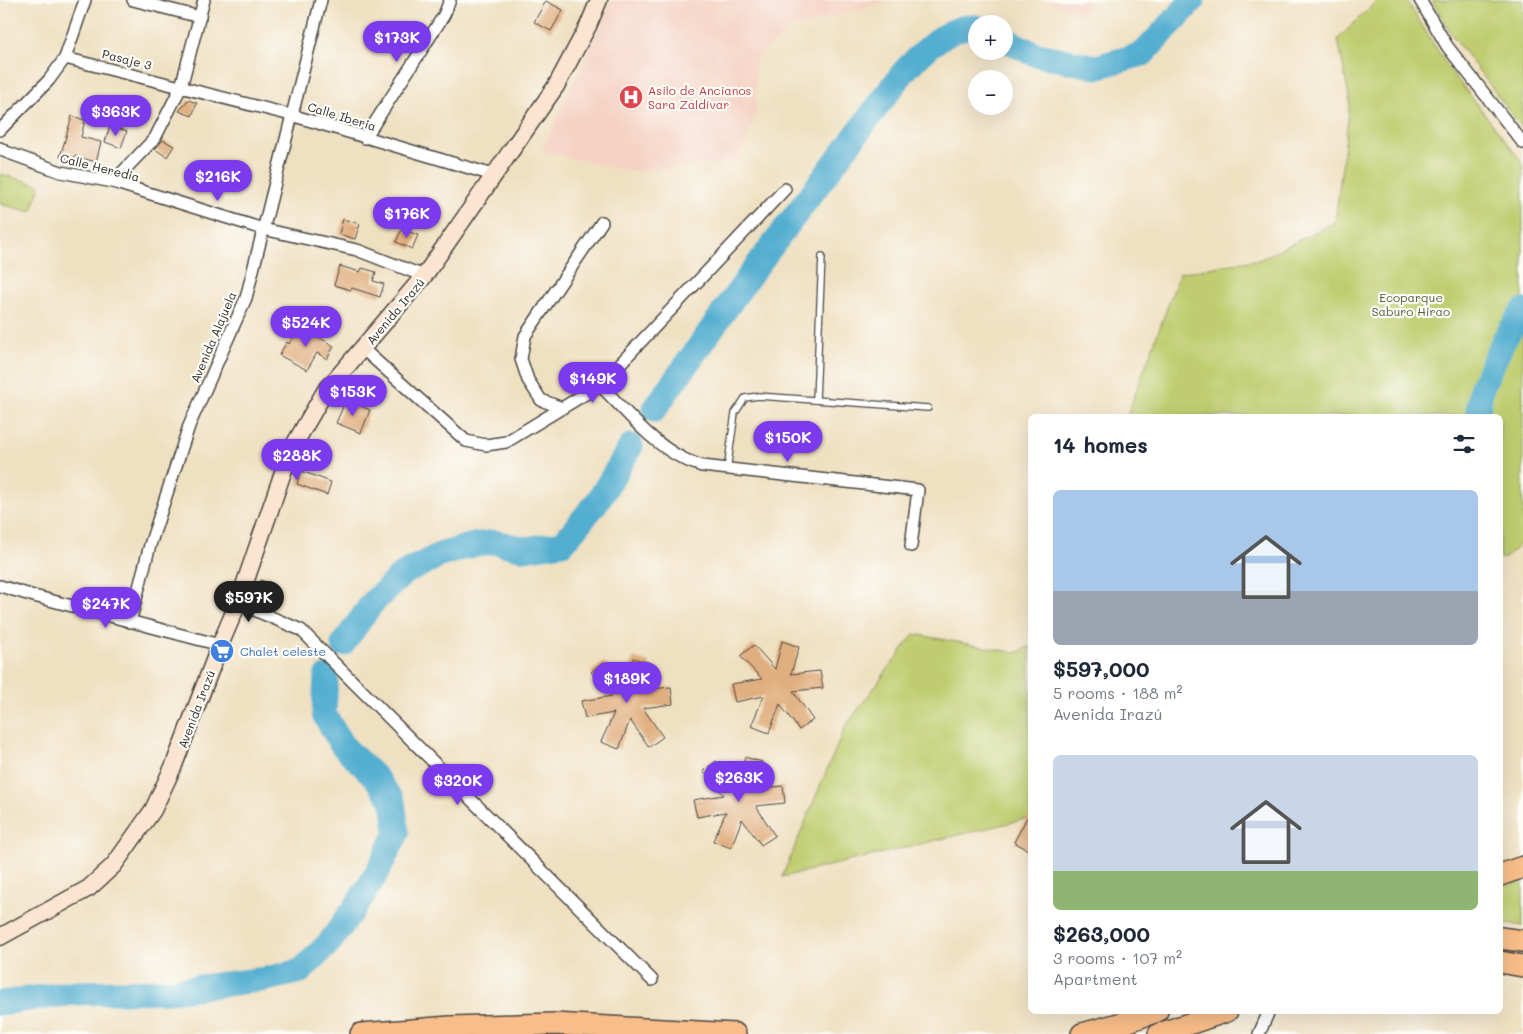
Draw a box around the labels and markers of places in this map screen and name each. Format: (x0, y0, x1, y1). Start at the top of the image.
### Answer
pin: $173K (362, 20, 432, 63)
place label: Asilo de Ancianos Sara Zaldívar (648, 82, 752, 112)
hospital icon: Asilo de Ancianos Sara Zaldívar (618, 84, 644, 110)
pin: $363K (81, 94, 151, 137)
pin: $216K (183, 160, 253, 202)
pin: $176K (372, 196, 442, 239)
pin: $524K (271, 306, 341, 348)
pin: $149K (558, 362, 628, 404)
pin: $153K (318, 374, 388, 417)
pin: $150K (753, 420, 823, 463)
pin: $288K (262, 438, 332, 481)
pin: $597K (214, 580, 284, 623)
pin: $247K (71, 586, 141, 629)
supermarket icon: Chalet celeste (209, 638, 235, 664)
place label: Chalet celeste (240, 643, 326, 659)
pin: $189K (592, 662, 662, 704)
pin: $263K (704, 760, 774, 803)
pin: $320K (423, 764, 493, 806)

